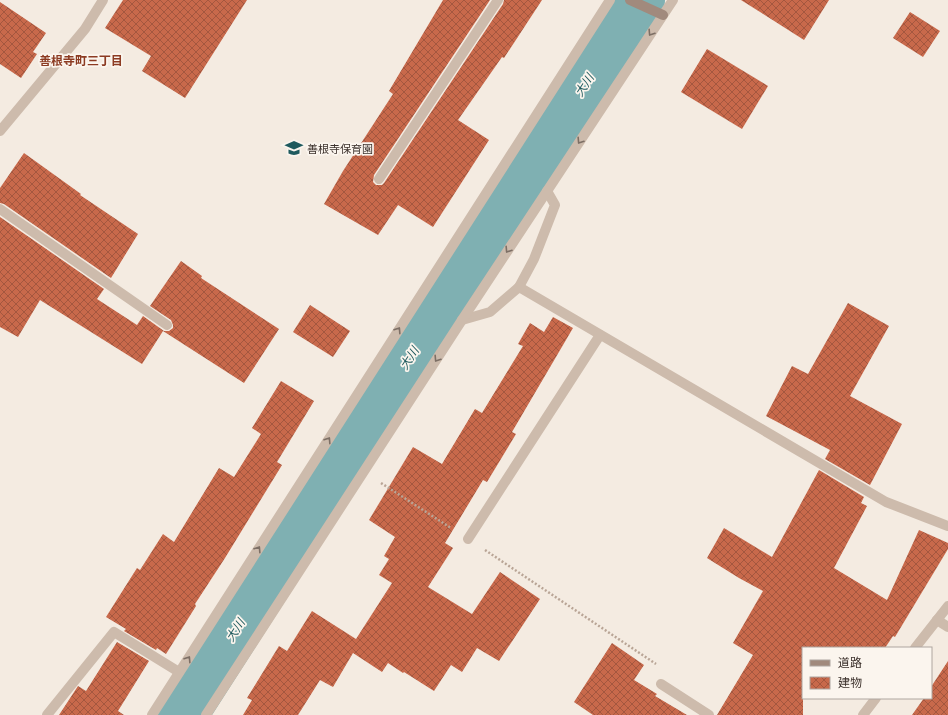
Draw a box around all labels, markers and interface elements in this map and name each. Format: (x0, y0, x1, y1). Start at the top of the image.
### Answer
one-way arrow (648, 29, 656, 36)
district label: 善根寺町三丁目 (39, 52, 123, 69)
water label: 大川 (570, 69, 599, 100)
one-way arrow (577, 137, 585, 144)
school or university icon: 善根寺保育園 (284, 138, 304, 158)
place label: 善根寺保育園 (307, 141, 373, 156)
one-way arrow (506, 246, 513, 253)
one-way arrow (393, 327, 401, 334)
water label: 大川 (395, 342, 424, 373)
one-way arrow (434, 355, 442, 362)
one-way arrow (323, 437, 331, 444)
one-way arrow (253, 546, 261, 553)
water label: 大川 (221, 614, 250, 645)
legend (802, 647, 932, 699)
text: 道路 (838, 654, 862, 671)
one-way arrow (183, 656, 190, 663)
text: 建物 (838, 674, 862, 691)

